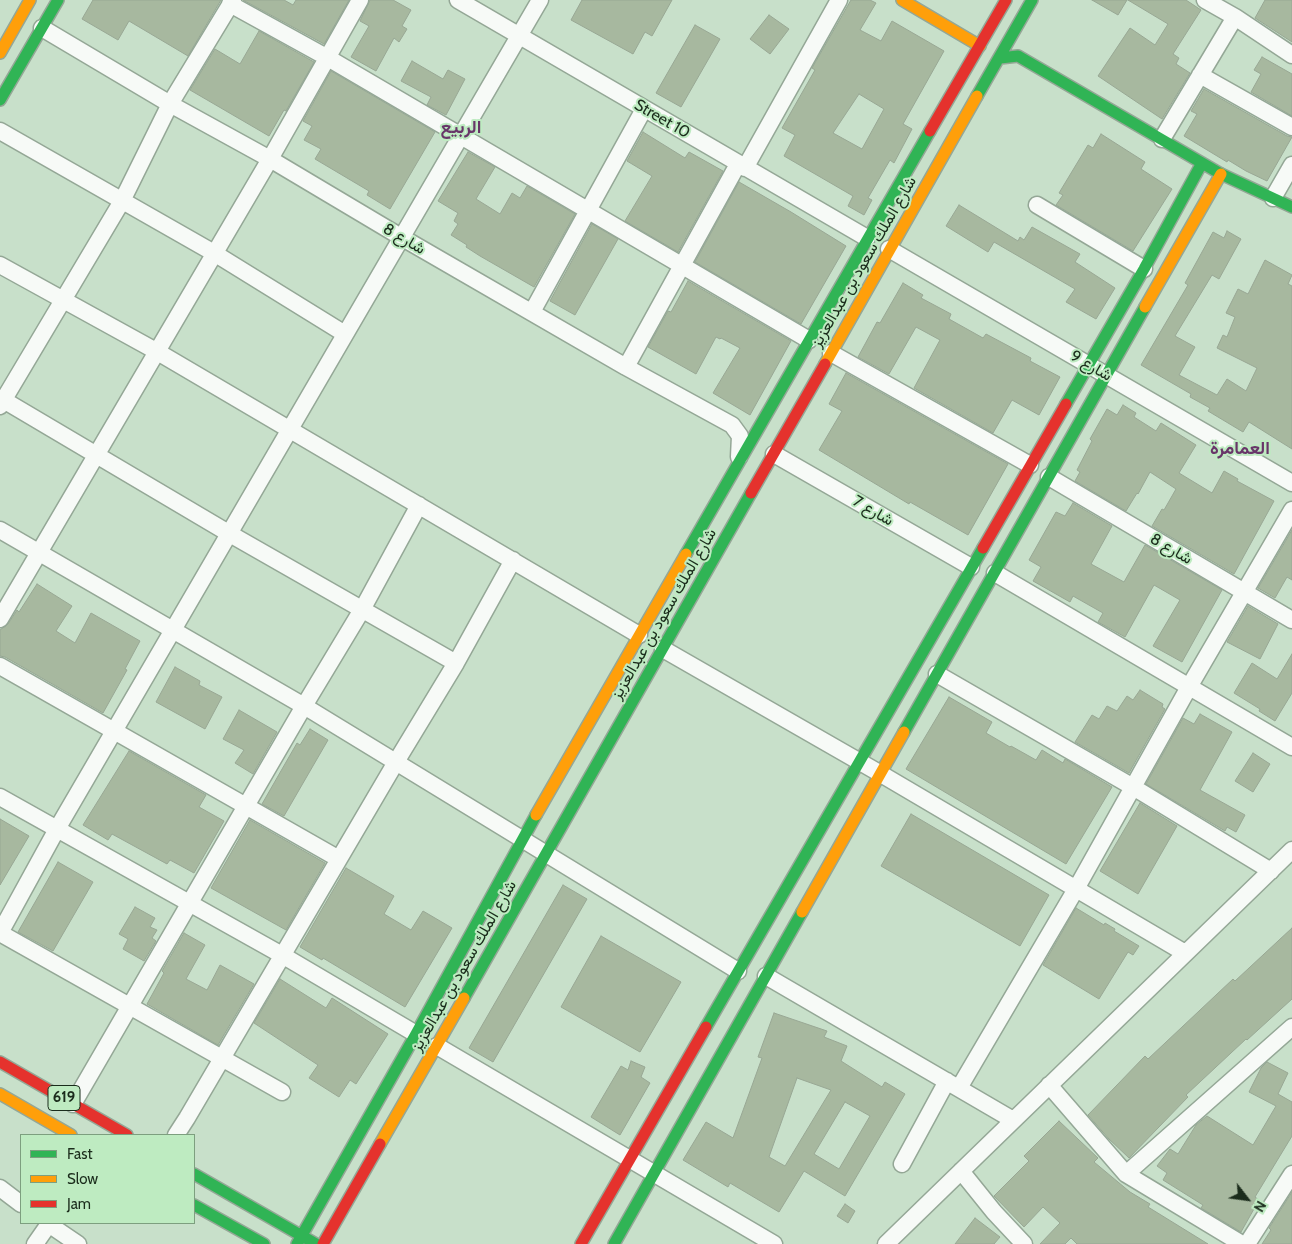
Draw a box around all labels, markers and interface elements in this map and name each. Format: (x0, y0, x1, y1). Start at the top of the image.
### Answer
street label: Street 10 (631, 95, 693, 143)
district label: الربيع (441, 117, 481, 139)
street label: شارع الملك سعود بن عبدالعزيز (807, 173, 921, 351)
street label: شارع 8 (380, 219, 428, 259)
street label: شارع 9 (1067, 346, 1115, 386)
district label: العمامرة (1210, 438, 1270, 460)
street label: شارع 7 (849, 492, 897, 530)
street label: شارع الملك سعود بن عبدالعزيز (607, 525, 721, 703)
street label: شارع 8 (1147, 529, 1195, 569)
street label: شارع الملك سعود بن عبدالعزيز (407, 877, 521, 1055)
road number: 619 (48, 1086, 80, 1110)
legend (20, 1134, 195, 1224)
text: Fast (67, 1145, 92, 1163)
text: Slow (67, 1170, 98, 1188)
north arrow (1222, 1174, 1272, 1224)
text: Jam (67, 1195, 91, 1213)
text: N (1250, 1198, 1270, 1215)

